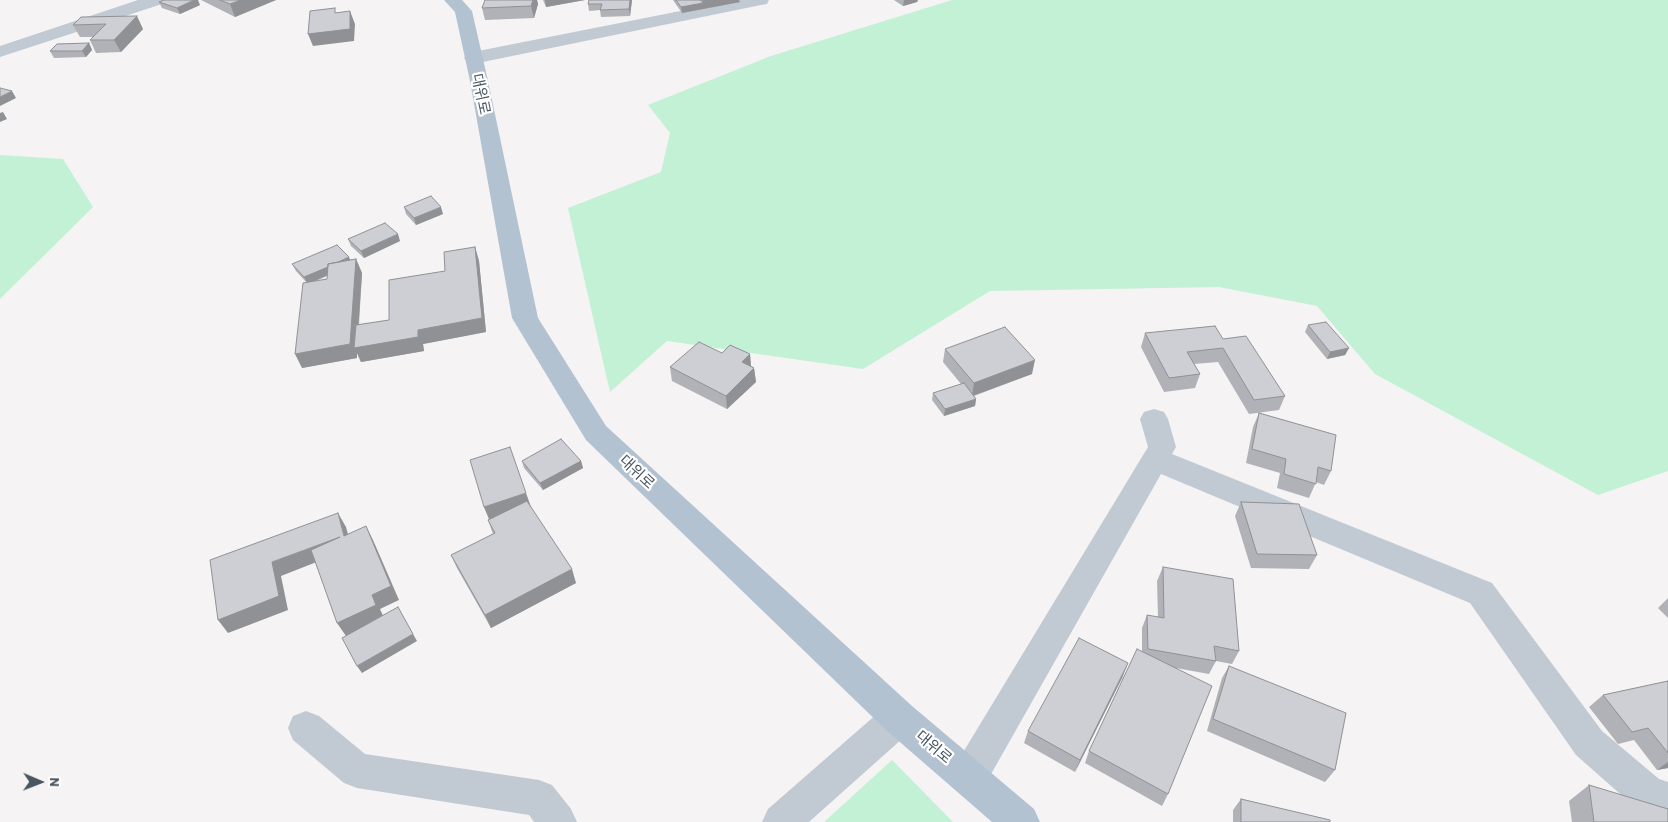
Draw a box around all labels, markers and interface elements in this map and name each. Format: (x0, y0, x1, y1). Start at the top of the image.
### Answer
street label: 대위로 (468, 72, 494, 116)
street label: 대위로 (616, 451, 658, 493)
street label: 대위로 (912, 727, 956, 767)
north arrow (15, 757, 65, 807)
text: N (47, 777, 64, 787)

